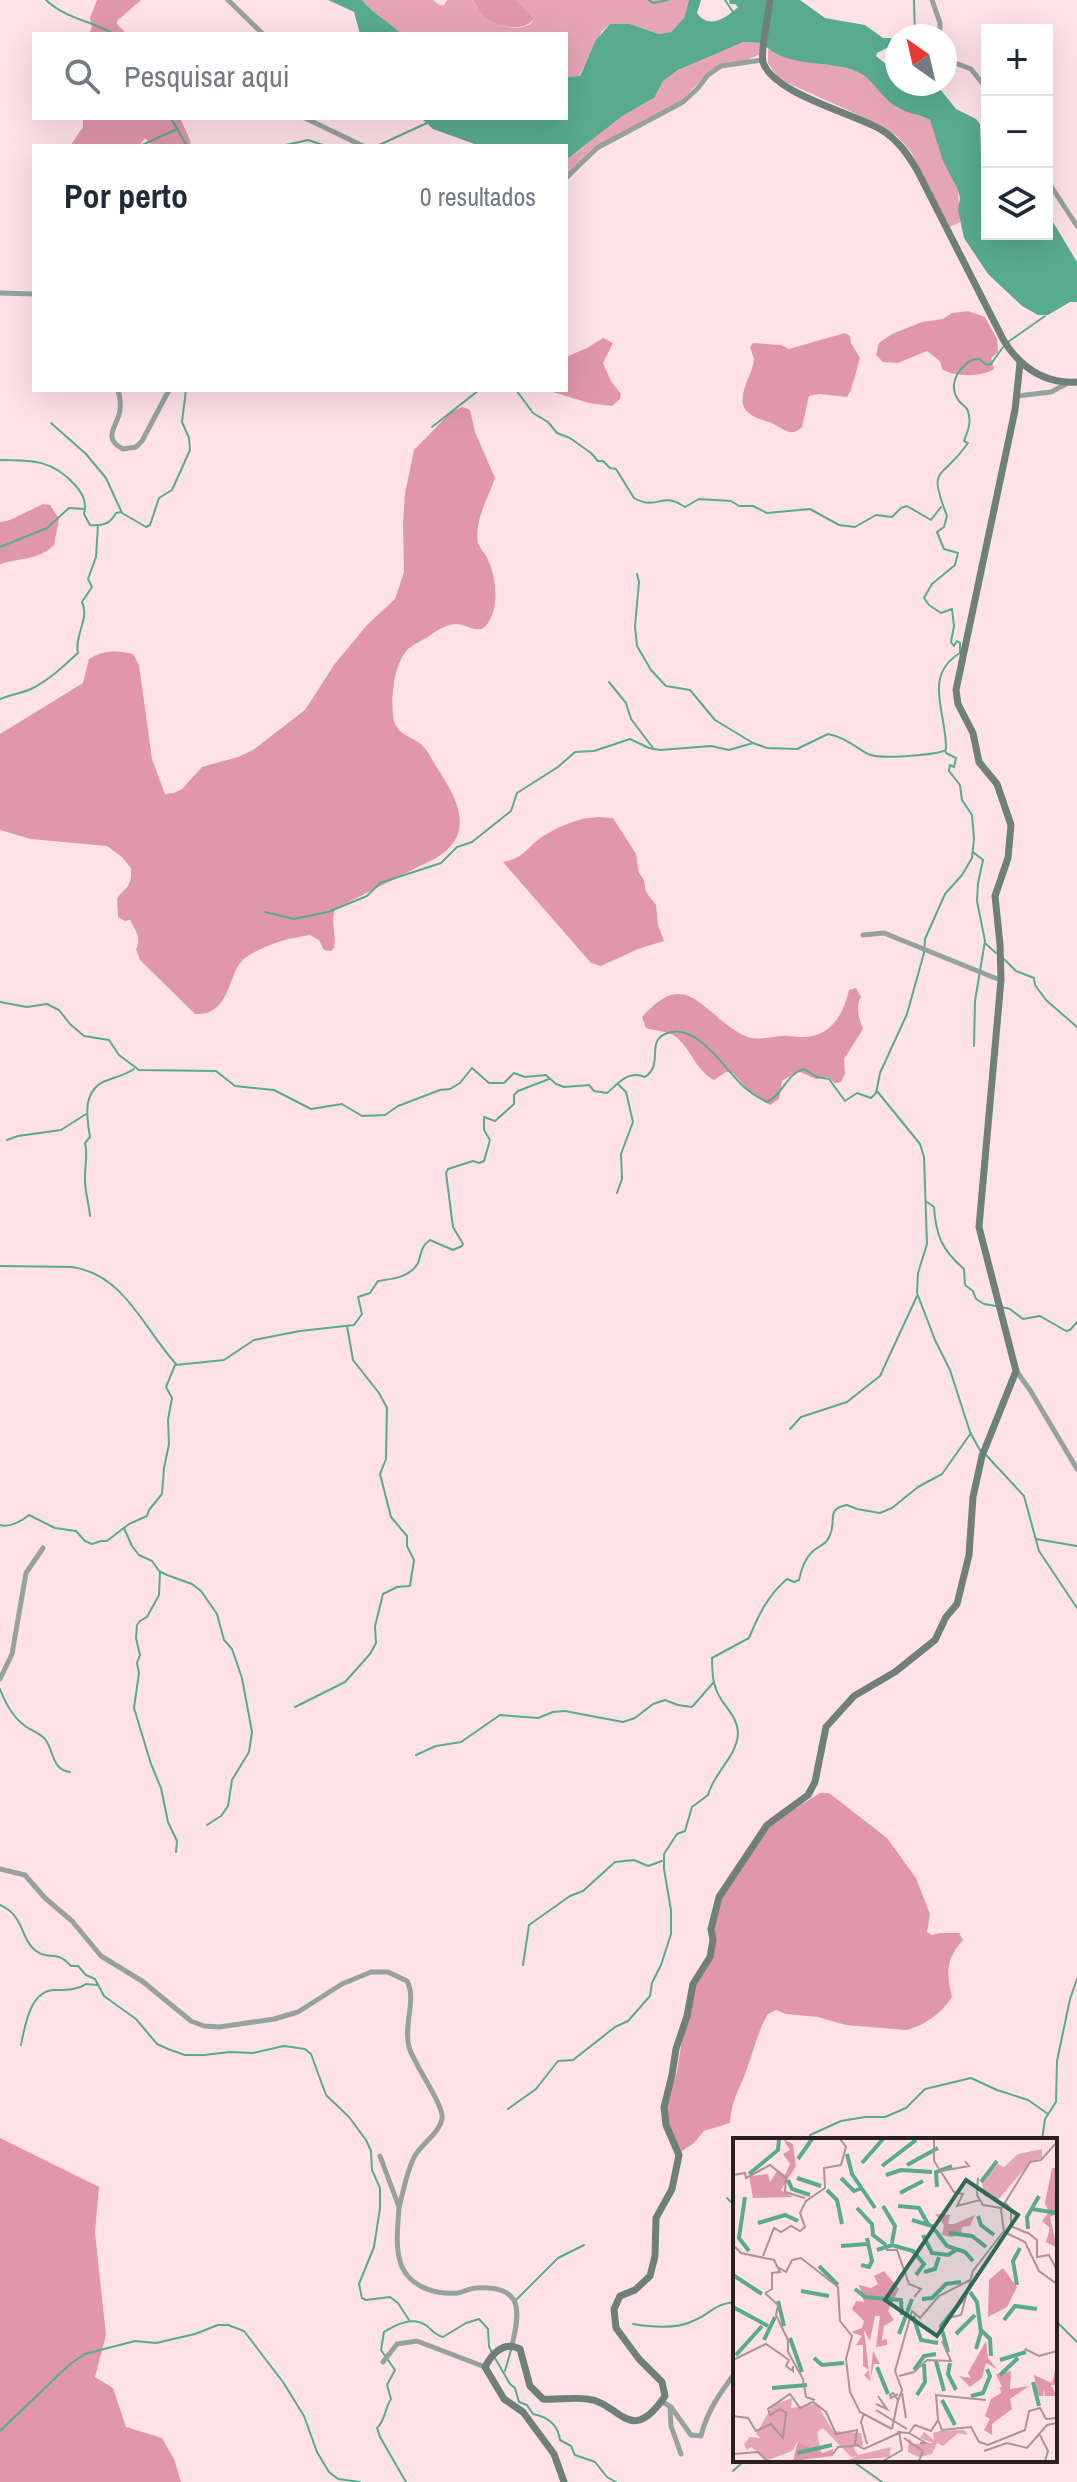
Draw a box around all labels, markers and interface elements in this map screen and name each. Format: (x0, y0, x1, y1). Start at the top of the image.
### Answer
north arrow (885, 24, 957, 96)
map controls (981, 24, 1053, 240)
button: + (981, 24, 1053, 96)
search box (32, 32, 568, 120)
icon: search (60, 54, 104, 98)
text: Pesquisar aqui (124, 56, 289, 96)
button: − (981, 96, 1053, 168)
button: layers (981, 168, 1053, 240)
text: Por perto (64, 173, 188, 219)
text: 0 resultados (420, 179, 536, 214)
inset map (733, 2138, 1057, 2462)

